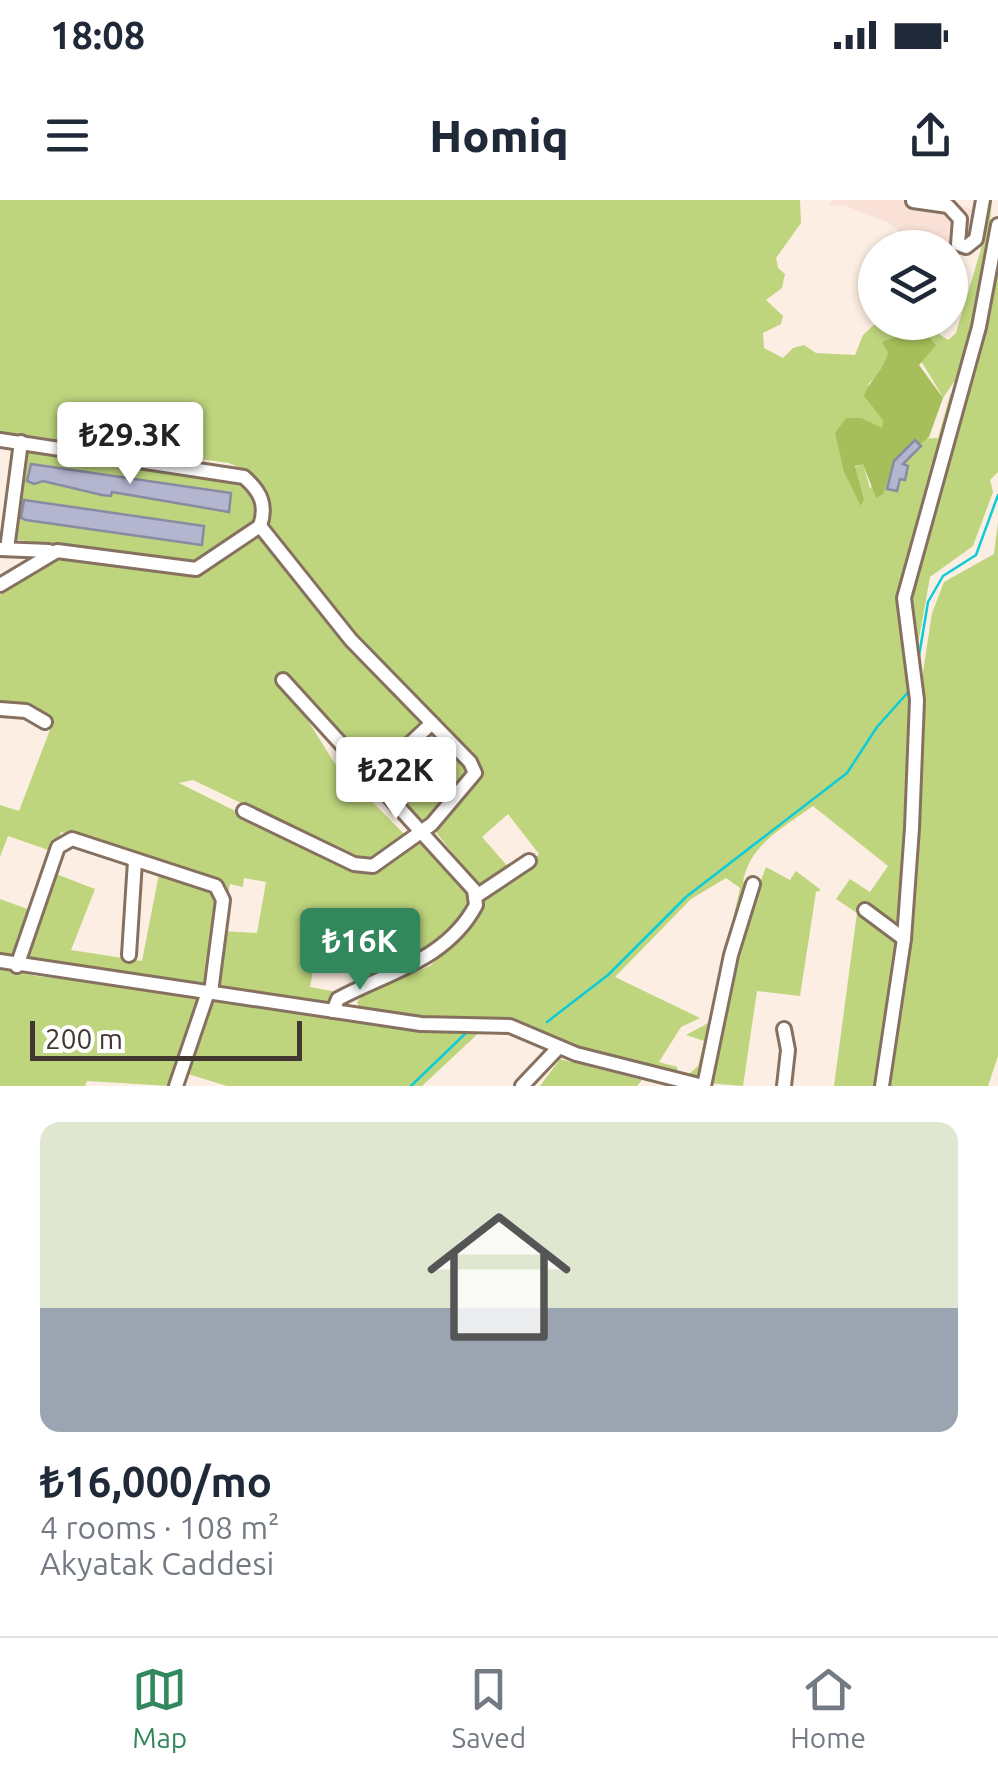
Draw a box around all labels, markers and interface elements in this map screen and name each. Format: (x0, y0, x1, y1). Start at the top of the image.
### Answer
text: 18:08 (50, 14, 145, 56)
icon: menu (40, 108, 95, 163)
icon: share (903, 108, 958, 163)
text: Homiq (429, 110, 569, 161)
map controls (858, 230, 968, 340)
button: layers (858, 230, 968, 340)
pin: ₺29.3K (49, 402, 211, 487)
text: ₺29.3K (79, 416, 181, 452)
pin: ₺22K (337, 737, 455, 822)
text: ₺22K (358, 751, 434, 787)
pin: ₺16K (301, 908, 419, 993)
text: ₺16K (322, 922, 398, 958)
scale bar (30, 1016, 302, 1060)
text: 200 m (45, 1023, 123, 1054)
icon: home (409, 1187, 589, 1367)
text: ₺16,000/mo (40, 1458, 272, 1505)
text: 4 rooms · 108 m² (40, 1509, 280, 1545)
text: Akyatak Caddesi (40, 1545, 274, 1581)
tab: Map (132, 1662, 187, 1753)
tab: Saved (452, 1662, 526, 1753)
tab: Home (790, 1662, 866, 1753)

